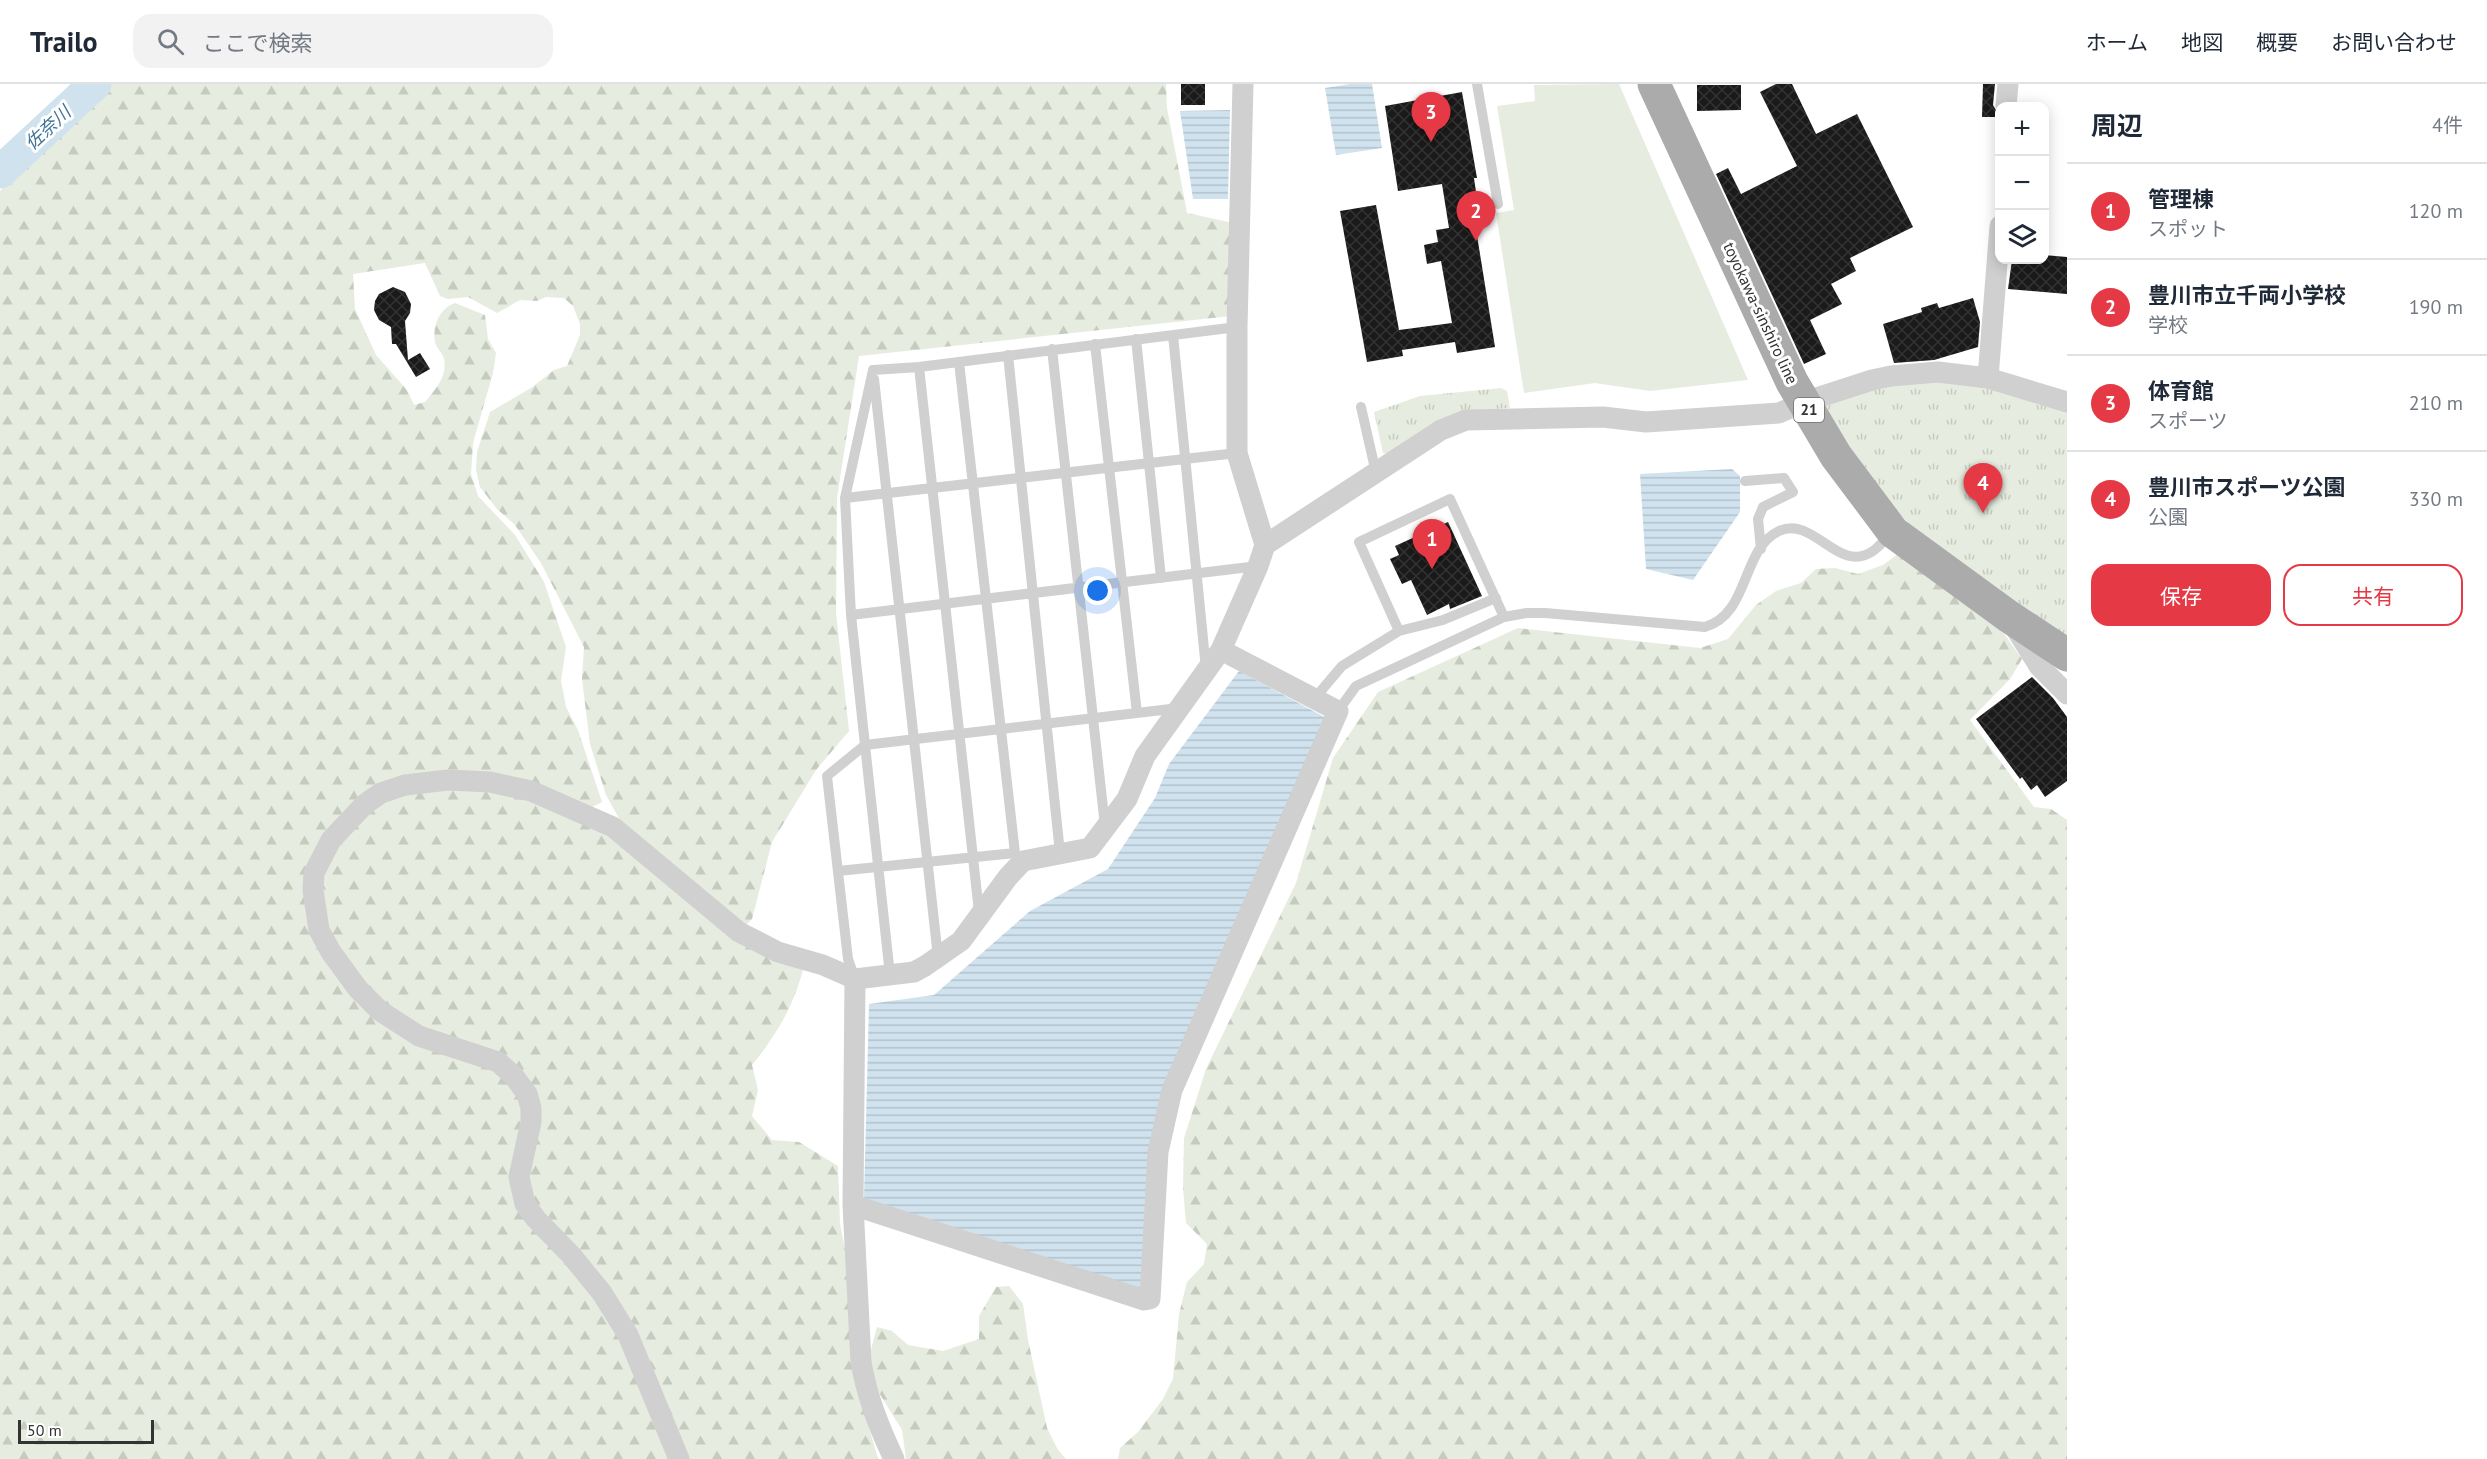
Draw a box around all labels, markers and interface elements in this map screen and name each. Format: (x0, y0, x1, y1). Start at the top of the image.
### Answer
search box (133, 14, 553, 68)
text: Trailo (30, 23, 97, 60)
icon: search (154, 25, 187, 58)
text: ここで検索 (202, 29, 313, 57)
text: ホーム (2086, 29, 2148, 56)
text: 地図 (2181, 29, 2223, 56)
text: 概要 (2256, 29, 2298, 56)
text: お問い合わせ (2331, 29, 2457, 56)
pin: 3 (1412, 92, 1450, 142)
water label: 佐奈川 (20, 99, 77, 154)
map controls (1995, 102, 2049, 264)
button: + (1995, 102, 2049, 156)
text: 周辺 (2091, 109, 2143, 142)
text: 4件 (2432, 112, 2463, 138)
button: − (1995, 156, 2049, 210)
text: 管理棟 (2148, 185, 2214, 213)
pin: 2 (1456, 192, 1496, 241)
text: 1 (2105, 198, 2116, 224)
text: 120 m (2409, 198, 2463, 224)
button: layers (1995, 210, 2049, 264)
text: スポット (2148, 216, 2228, 242)
street label: toyokawa-sinshiro line (1719, 239, 1803, 387)
text: 豊川市立千両小学校 (2148, 281, 2346, 309)
text: 2 (2105, 294, 2116, 320)
text: 190 m (2409, 294, 2463, 320)
text: 学校 (2148, 312, 2188, 338)
text: 体育館 (2148, 377, 2214, 405)
text: 3 (2105, 390, 2116, 416)
text: 210 m (2409, 390, 2463, 416)
road number: 21 (1794, 398, 1824, 422)
text: スポーツ (2148, 408, 2228, 434)
pin: 4 (1964, 464, 2002, 513)
text: 豊川市スポーツ公園 (2148, 473, 2346, 501)
text: 4 (2105, 486, 2116, 512)
text: 330 m (2409, 486, 2463, 512)
text: 公園 (2148, 504, 2188, 530)
pin: 1 (1412, 520, 1452, 569)
button: 保存 (2091, 564, 2271, 626)
button: 共有 (2283, 564, 2463, 626)
your location (1083, 576, 1112, 605)
scale bar (18, 1417, 154, 1444)
text: 50 m (27, 1420, 62, 1440)

